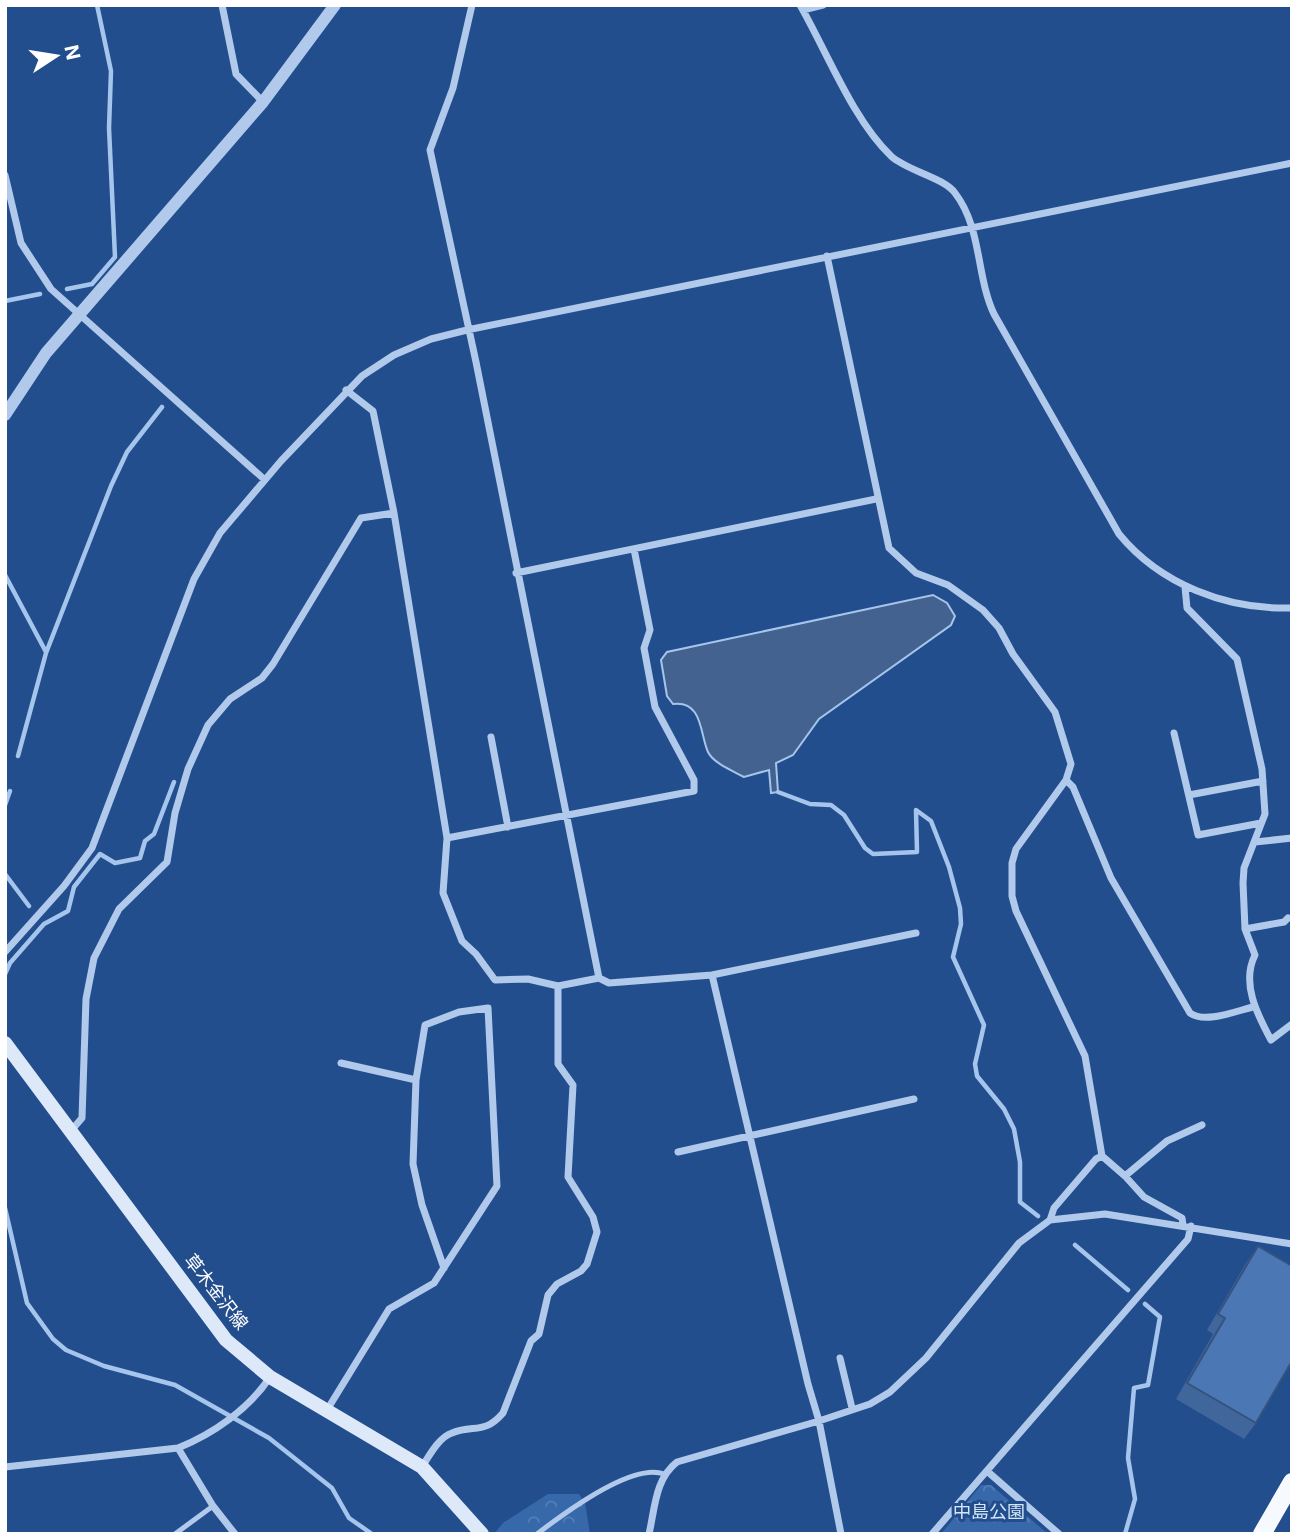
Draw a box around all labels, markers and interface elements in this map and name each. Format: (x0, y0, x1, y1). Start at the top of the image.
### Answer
north arrow (21, 21, 91, 91)
text: N (59, 43, 85, 62)
street label: 草木金沢線 (180, 1250, 252, 1334)
park label: 中島公園 (953, 1501, 1025, 1522)

